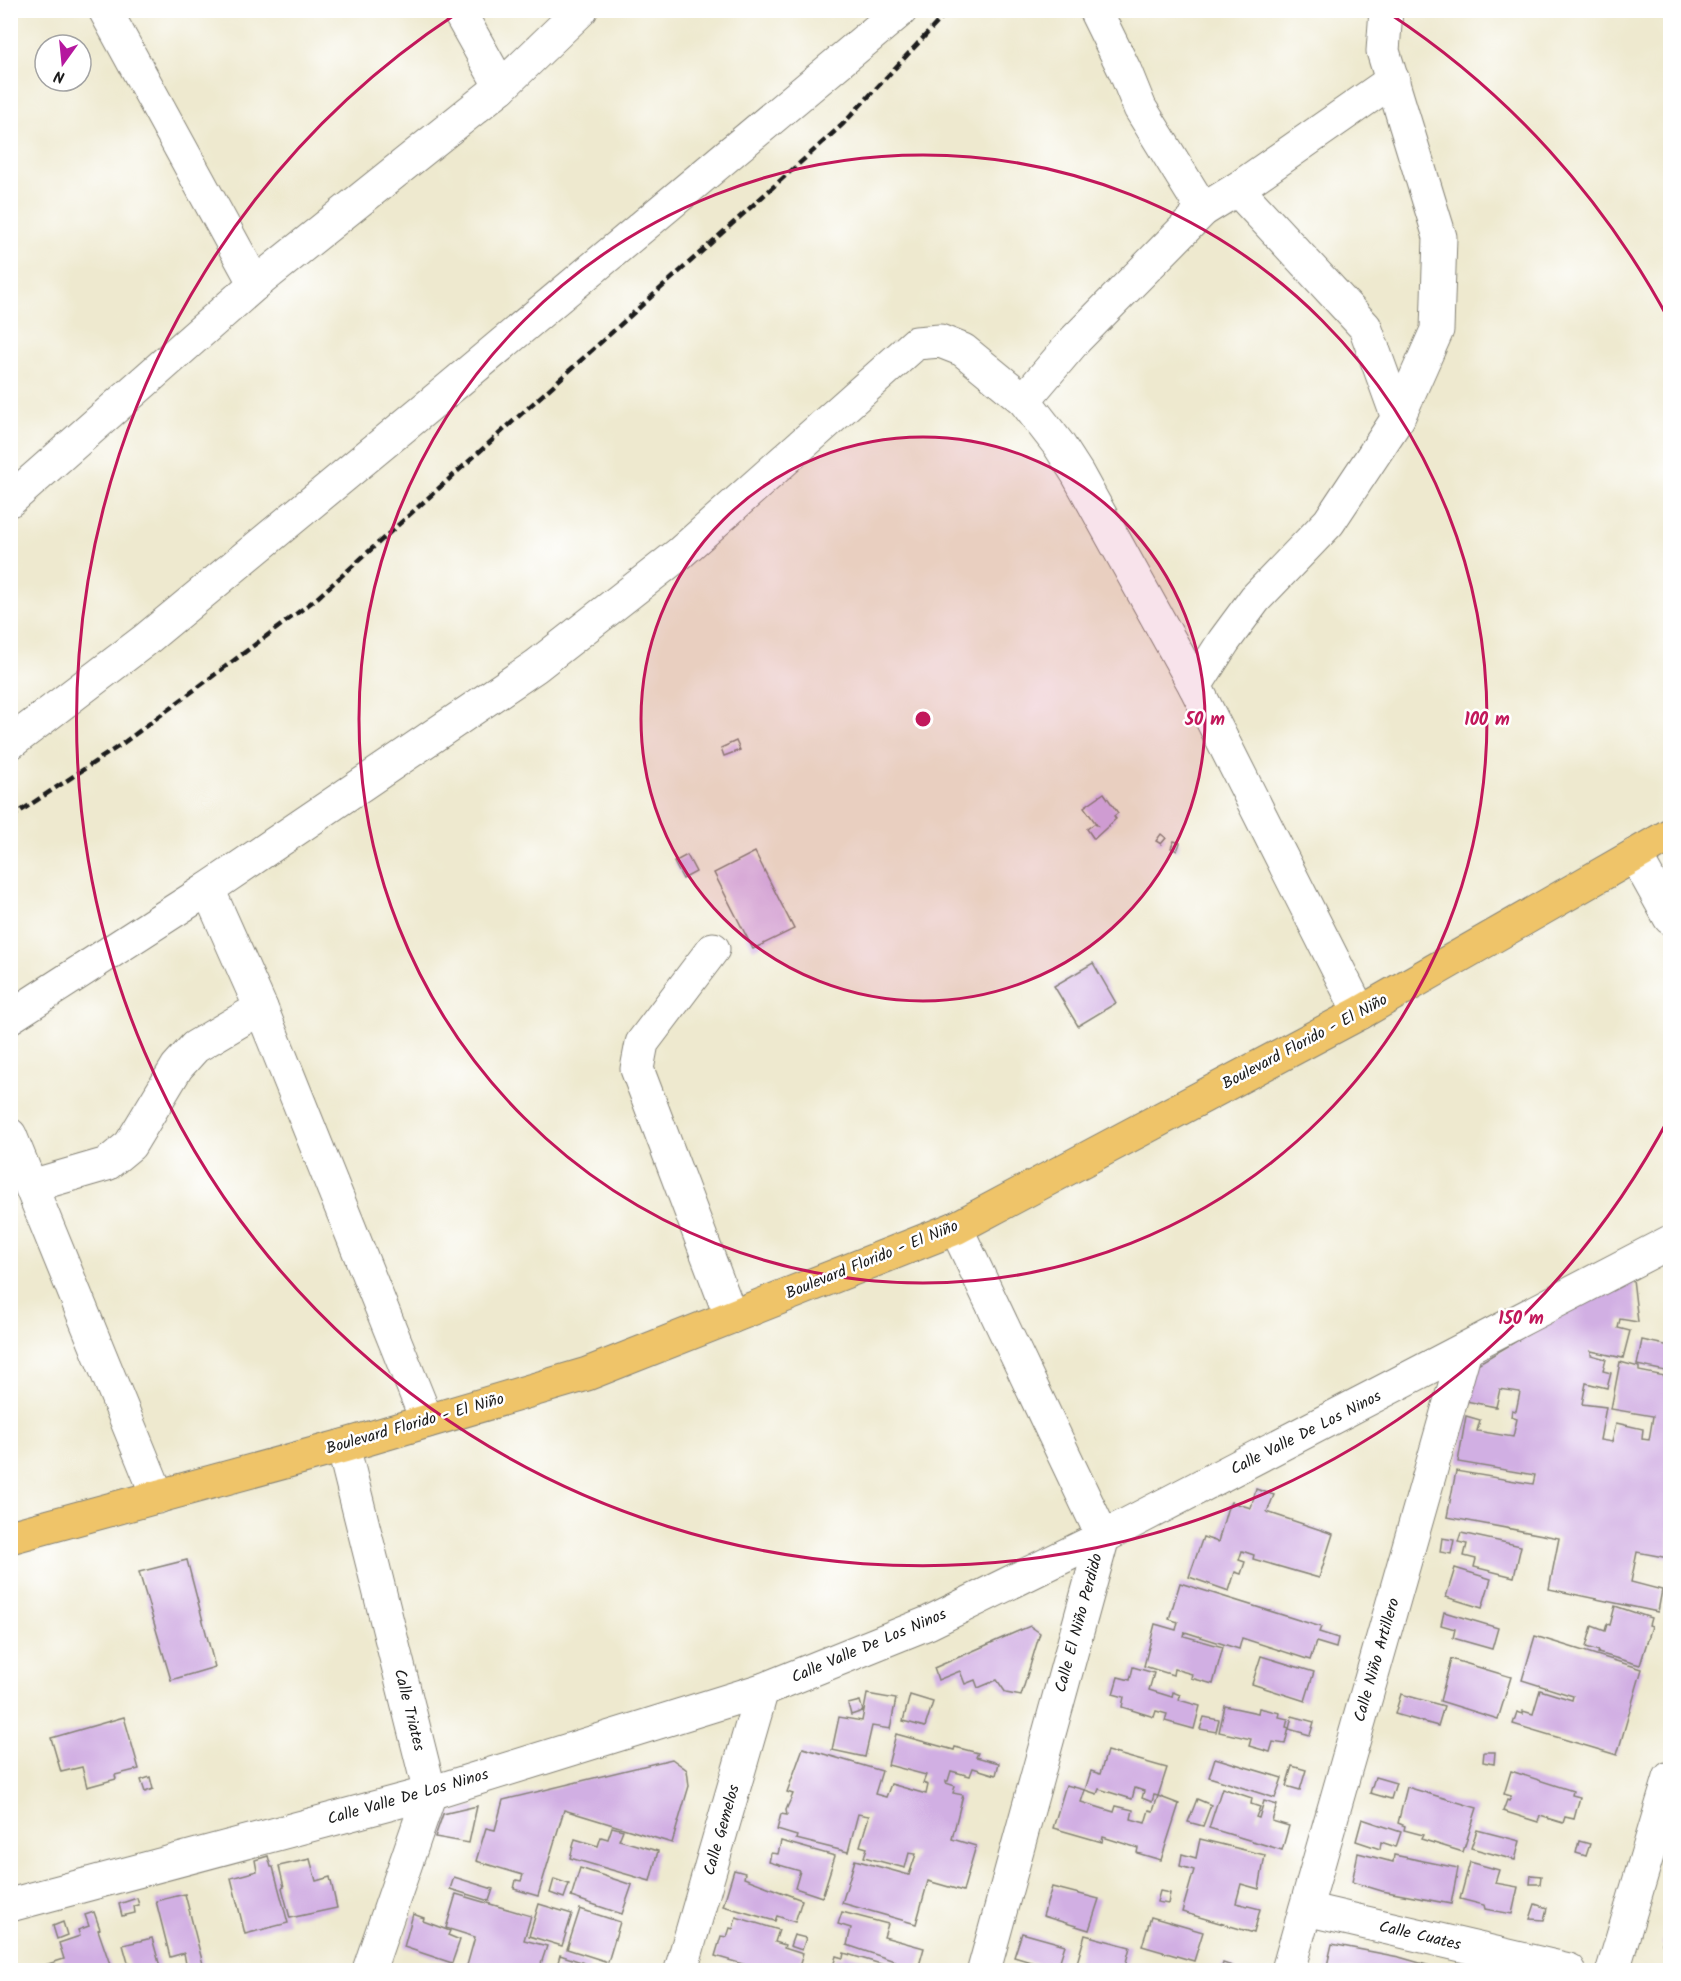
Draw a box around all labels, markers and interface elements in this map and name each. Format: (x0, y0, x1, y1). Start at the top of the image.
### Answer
north arrow (33, 33, 93, 93)
text: N (51, 63, 68, 89)
text: 50 m (1184, 706, 1225, 735)
text: 100 m (1464, 706, 1510, 735)
centre of rings (913, 709, 933, 729)
street label: Boulevard Florido - El Niño (1218, 988, 1392, 1096)
street label: Boulevard Florido - El Niño (782, 1214, 962, 1306)
text: 150 m (1498, 1305, 1544, 1334)
street label: Calle Valle De Los Ninos (1226, 1384, 1386, 1482)
street label: Boulevard Florido - El Niño (323, 1387, 507, 1461)
street label: Calle El Niño Perdido (1048, 1551, 1110, 1695)
street label: Calle Niño Artillero (1347, 1595, 1407, 1725)
street label: Calle Valle De Los Ninos (788, 1602, 951, 1690)
street label: Calle Triates (387, 1666, 431, 1754)
street label: Calle Valle De Los Ninos (325, 1762, 492, 1832)
street label: Calle Gemelos (697, 1781, 747, 1878)
street label: Calle Cuates (1376, 1914, 1464, 1958)

